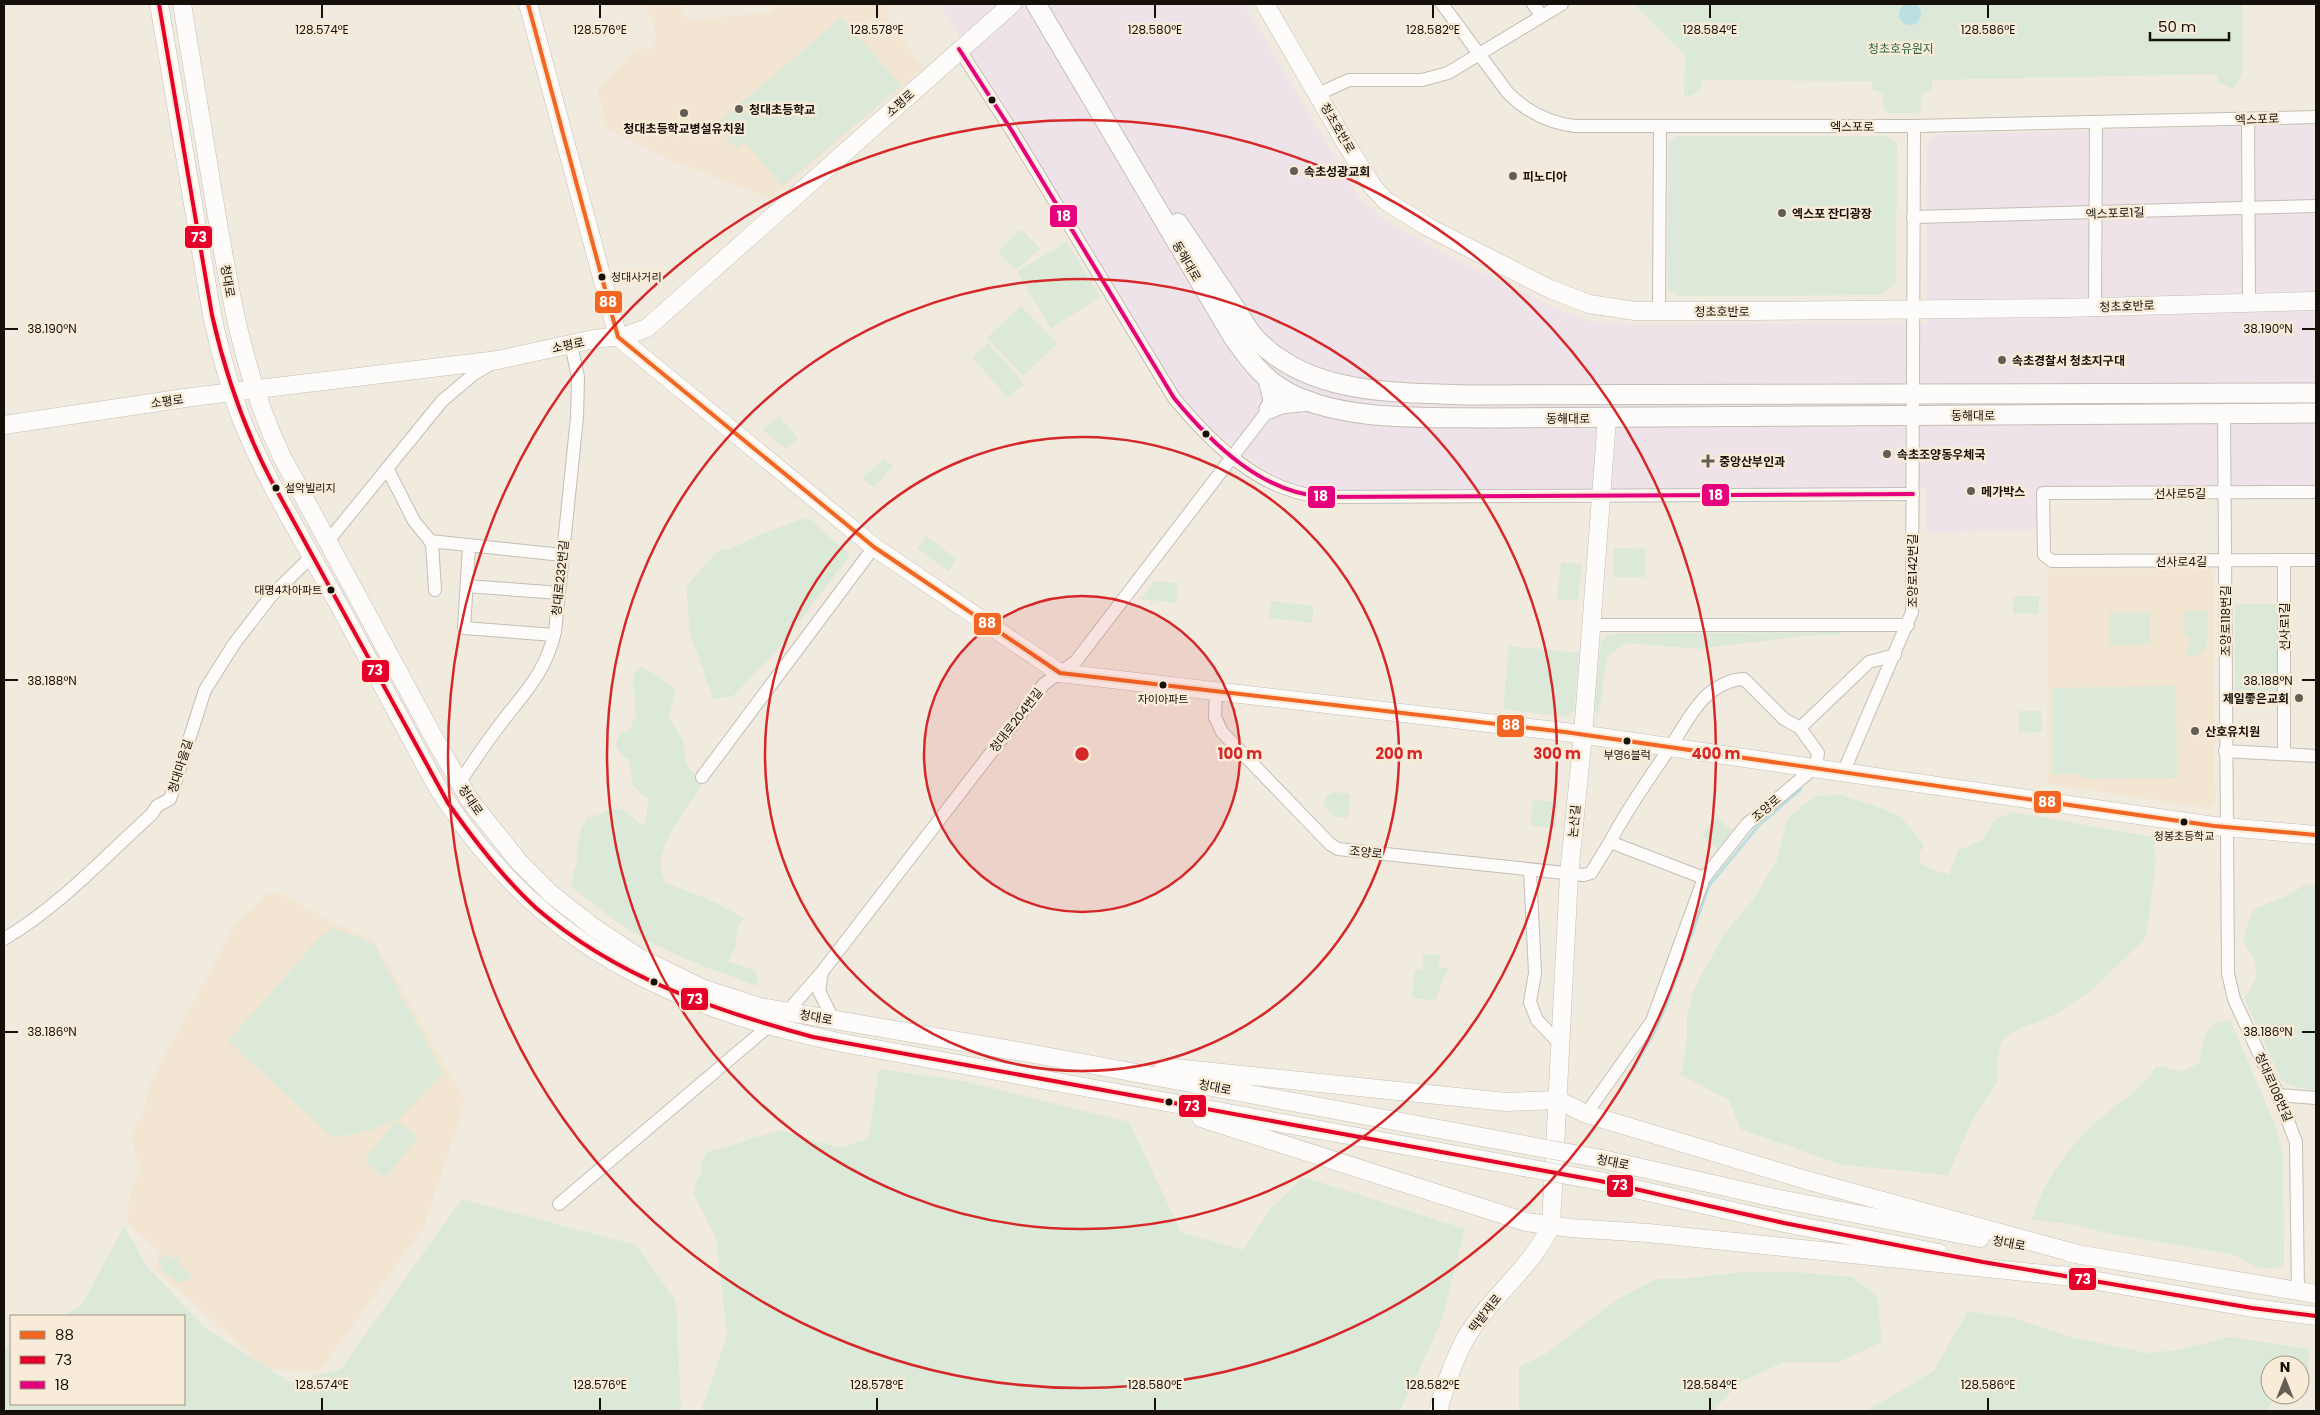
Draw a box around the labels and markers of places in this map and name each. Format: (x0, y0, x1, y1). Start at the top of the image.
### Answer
unlabelled marker (987, 95, 997, 105)
place label: 청대초등학교 (749, 101, 815, 118)
marker: 청대초등학교 (733, 103, 745, 115)
marker: 청대초등학교병설유치원 (678, 107, 690, 119)
place label: 청대초등학교병설유치원 (623, 120, 745, 137)
place label: 속초성광교회 (1304, 163, 1370, 180)
marker: 속초성광교회 (1288, 165, 1300, 177)
place label: 피노디아 (1523, 168, 1567, 185)
marker: 피노디아 (1507, 170, 1519, 182)
place label: 엑스포 잔디광장 (1792, 205, 1872, 222)
marker: 엑스포 잔디광장 (1776, 207, 1788, 219)
place label: 청대사거리 (611, 269, 662, 285)
marker: 청대사거리 (597, 272, 607, 282)
place label: 속초경찰서 청초지구대 (2012, 352, 2125, 369)
marker: 속초경찰서 청초지구대 (1996, 354, 2008, 366)
unlabelled marker (1201, 429, 1211, 439)
place label: 속초조양동우체국 (1897, 446, 1985, 463)
marker: 속초조양동우체국 (1881, 448, 1893, 460)
place label: 중앙산부인과 (1719, 453, 1785, 470)
marker: 중앙산부인과 (1701, 454, 1715, 468)
place label: 설악빌리지 (285, 480, 336, 496)
marker: 설악빌리지 (271, 483, 281, 493)
place label: 메가박스 (1981, 483, 2025, 500)
marker: 메가박스 (1965, 485, 1977, 497)
place label: 대명4차아파트 (254, 582, 322, 598)
marker: 대명4차아파트 (326, 585, 336, 595)
marker: 자이아파트 (1158, 680, 1168, 690)
place label: 제일좋은교회 (2223, 690, 2289, 707)
place label: 자이아파트 (1138, 691, 1188, 707)
marker: 제일좋은교회 (2293, 692, 2305, 704)
place label: 산호유치원 (2205, 723, 2260, 740)
marker: 산호유치원 (2189, 725, 2201, 737)
marker: 부영6블럭 (1622, 736, 1632, 746)
centre of rings (1073, 745, 1091, 763)
place label: 부영6블럭 (1603, 747, 1651, 763)
marker: 청봉초등학교 (2179, 817, 2189, 827)
place label: 청봉초등학교 (2154, 828, 2214, 844)
unlabelled marker (649, 977, 659, 987)
unlabelled marker (1164, 1097, 1174, 1107)

